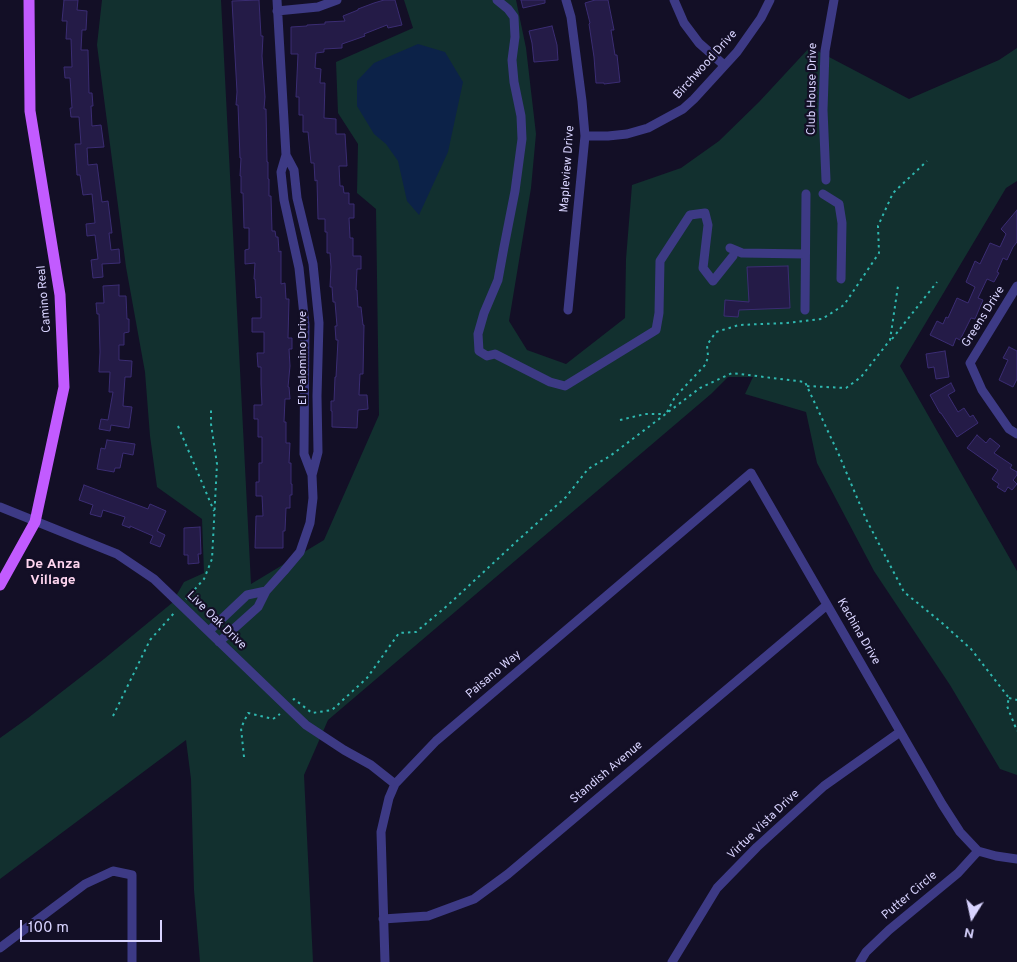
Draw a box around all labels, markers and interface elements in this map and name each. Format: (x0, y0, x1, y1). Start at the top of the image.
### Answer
street label: Birchwood Drive (671, 27, 741, 103)
street label: Club House Drive (805, 43, 821, 135)
street label: Mapleview Drive (558, 125, 578, 213)
street label: Camino Real (35, 265, 55, 333)
street label: Greens Drive (959, 284, 1009, 350)
street label: El Palomino Drive (297, 311, 311, 405)
district label: De Anza Village (26, 557, 80, 590)
street label: Live Oak Drive (183, 589, 249, 653)
street label: Kachina Drive (833, 596, 883, 668)
street label: Paisano Way (464, 648, 524, 702)
street label: Standish Avenue (568, 739, 646, 807)
street label: Virtue Vista Drive (725, 787, 803, 863)
street label: Putter Circle (879, 869, 941, 923)
north arrow (947, 892, 997, 942)
scale bar (22, 910, 165, 942)
text: 100 m (28, 919, 69, 938)
text: N (963, 923, 976, 942)

